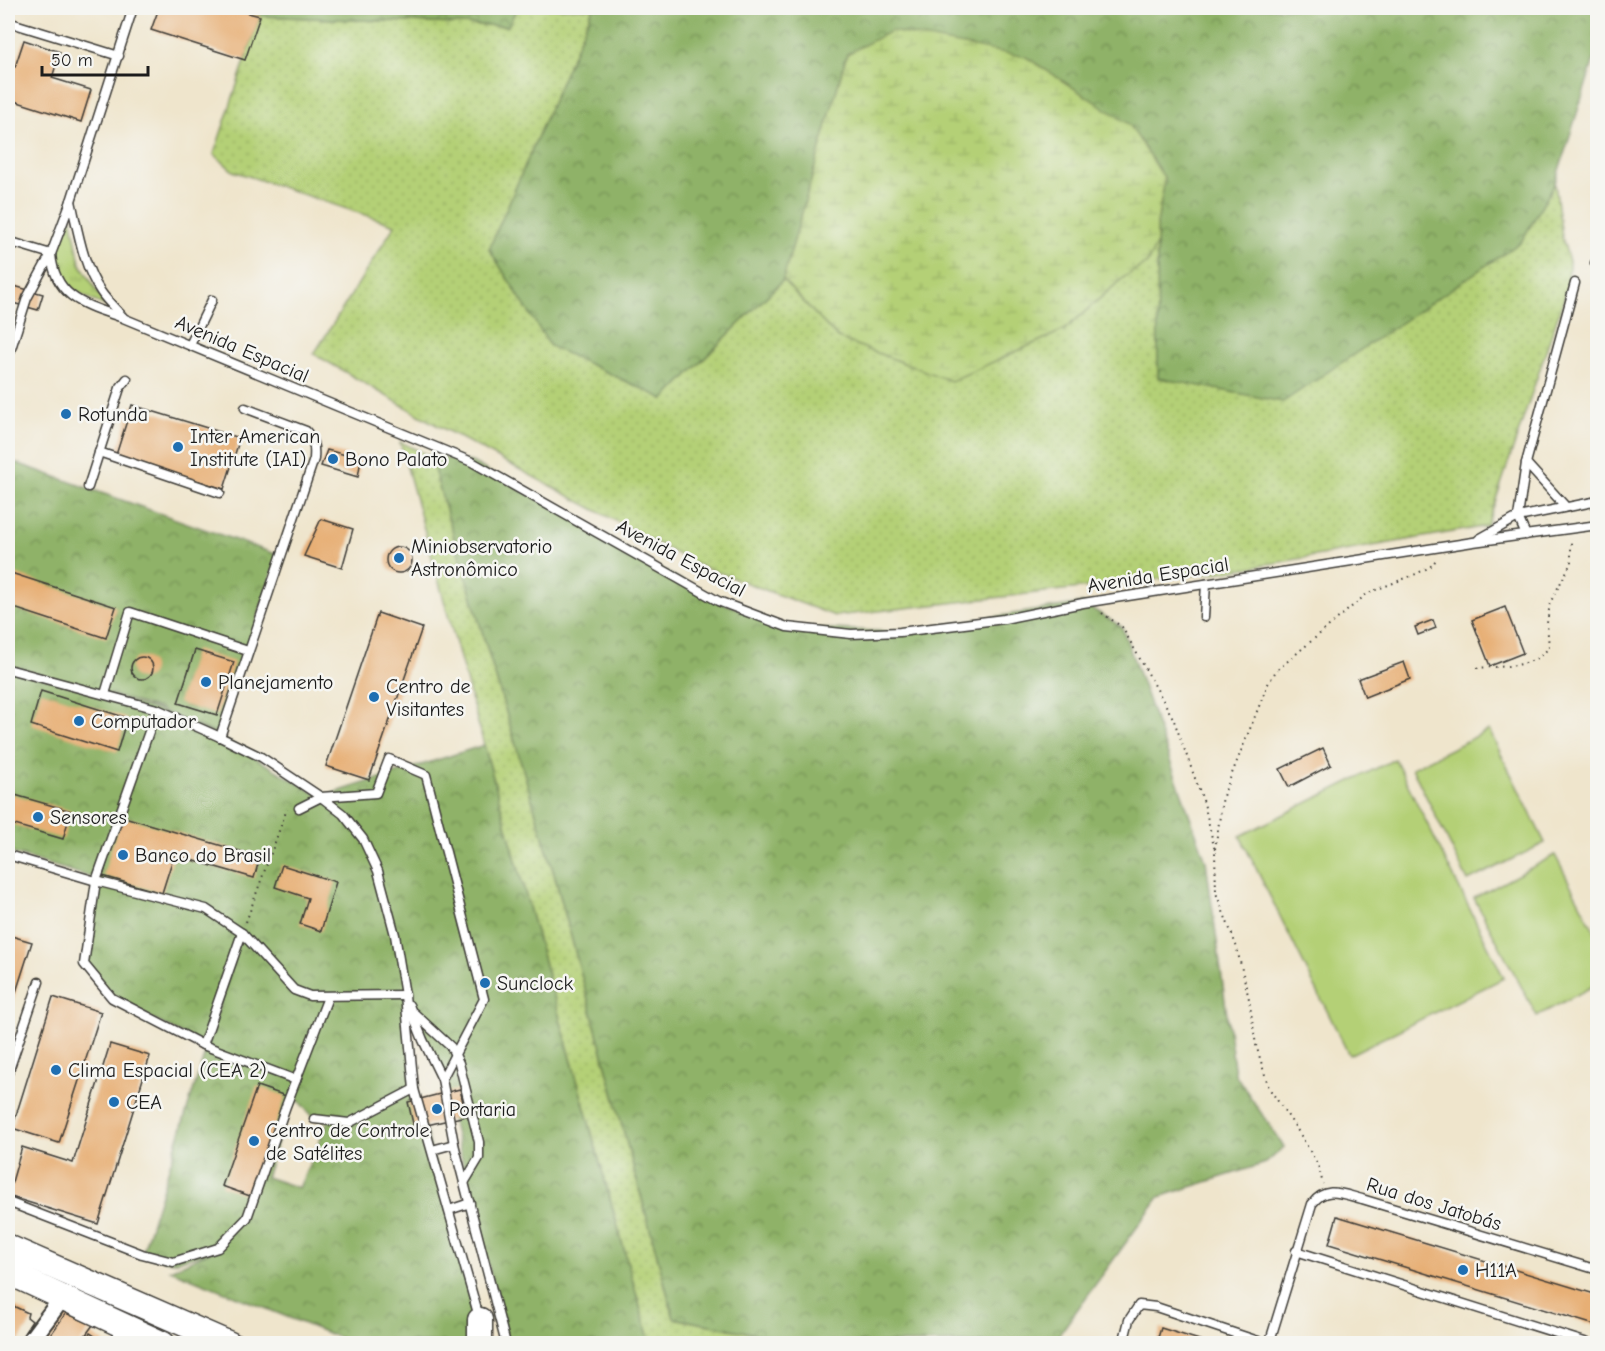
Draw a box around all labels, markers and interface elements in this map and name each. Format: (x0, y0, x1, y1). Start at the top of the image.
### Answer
scale bar (42, 39, 148, 77)
text: 50 m (51, 50, 93, 71)
street label: Avenida Espacial (172, 310, 312, 388)
place label: Rotunda (78, 403, 148, 426)
marker: Rotunda (59, 407, 73, 421)
place label: Inter American Institute (IAI) (190, 425, 320, 471)
marker: Inter American Institute (IAI) (171, 440, 185, 454)
place label: Bono Palato (345, 448, 447, 471)
marker: Bono Palato (326, 452, 340, 466)
street label: Avenida Espacial (612, 514, 750, 602)
place label: Miniobservatorio Astronômico (411, 535, 552, 581)
marker: Miniobservatorio Astronômico (392, 551, 406, 565)
street label: Avenida Espacial (1086, 552, 1230, 598)
place label: Planejamento (218, 671, 333, 694)
marker: Planejamento (199, 675, 213, 689)
place label: Centro de Visitantes (386, 675, 471, 721)
marker: Centro de Visitantes (367, 690, 381, 704)
place label: Computador (91, 710, 196, 733)
marker: Computador (72, 714, 86, 728)
place label: Sensores (50, 806, 127, 829)
marker: Sensores (31, 810, 45, 824)
place label: Banco do Brasil (135, 844, 271, 867)
marker: Banco do Brasil (116, 848, 130, 862)
place label: Sunclock (497, 972, 574, 995)
marker: Sunclock (478, 976, 492, 990)
place label: Clima Espacial (CEA 2) (68, 1059, 267, 1082)
marker: Clima Espacial (CEA 2) (49, 1063, 63, 1077)
place label: CEA (126, 1091, 162, 1114)
marker: CEA (107, 1095, 121, 1109)
place label: Portaria (449, 1098, 516, 1121)
marker: Portaria (430, 1102, 444, 1116)
place label: Centro de Controle de Satélites (266, 1119, 429, 1165)
marker: Centro de Controle de Satélites (247, 1134, 261, 1148)
street label: Rua dos Jatobás (1364, 1173, 1504, 1235)
place label: H11A (1475, 1259, 1517, 1282)
marker: H11A (1456, 1263, 1470, 1277)

